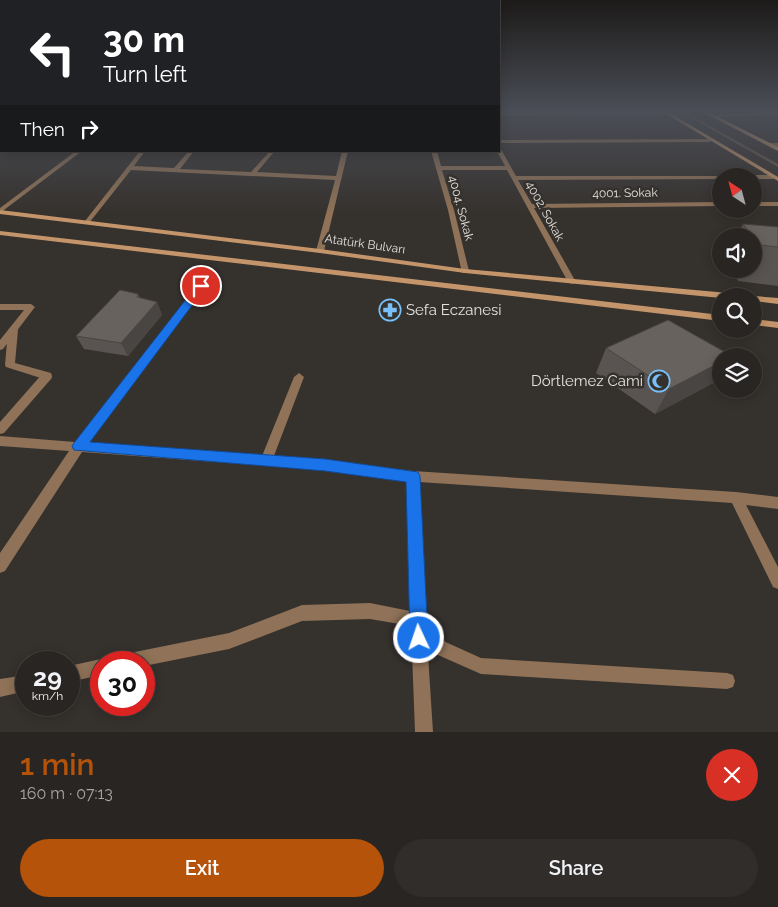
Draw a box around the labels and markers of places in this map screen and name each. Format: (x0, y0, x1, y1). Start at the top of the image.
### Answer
pin (180, 265, 222, 307)
pharmacy icon: Sefa Eczanesi (378, 298, 402, 322)
place label: Sefa Eczanesi (406, 301, 502, 319)
mosque icon: Dörtlemez Cami (647, 369, 671, 393)
place label: Dörtlemez Cami (531, 372, 643, 390)

